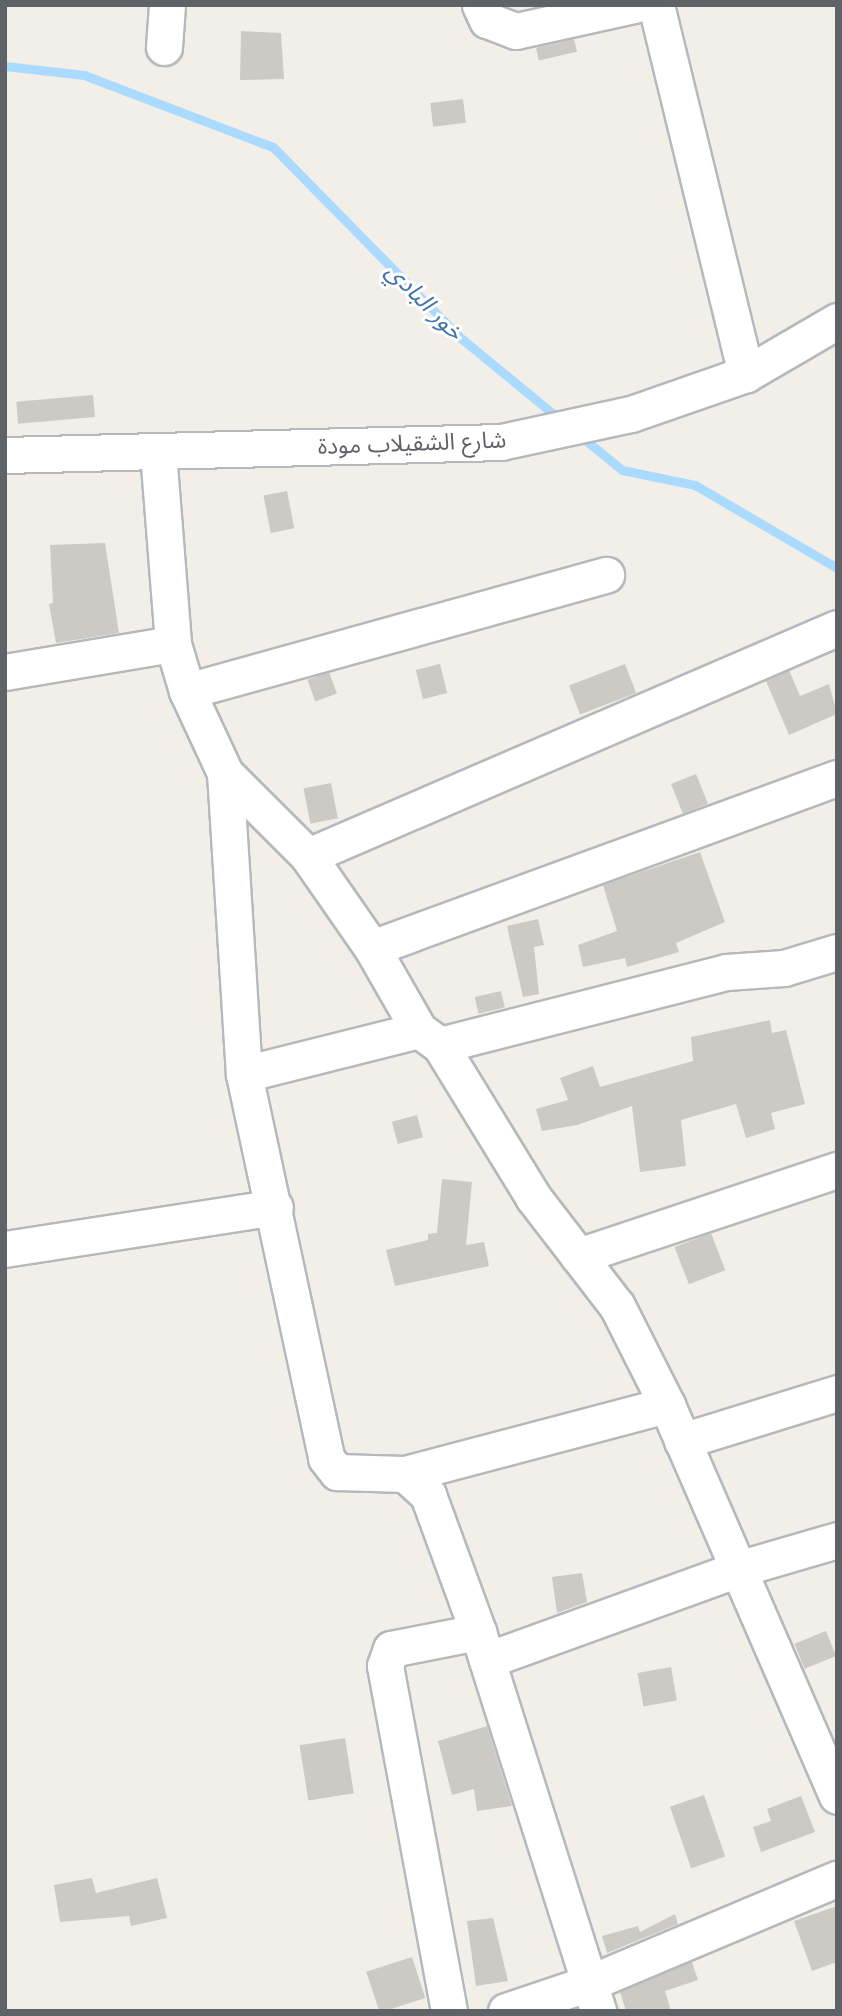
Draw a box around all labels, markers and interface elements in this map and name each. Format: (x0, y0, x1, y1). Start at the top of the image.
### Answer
water label: خور البادي (380, 256, 470, 346)
street label: شارع الشقيلاب مودة (317, 426, 507, 460)

